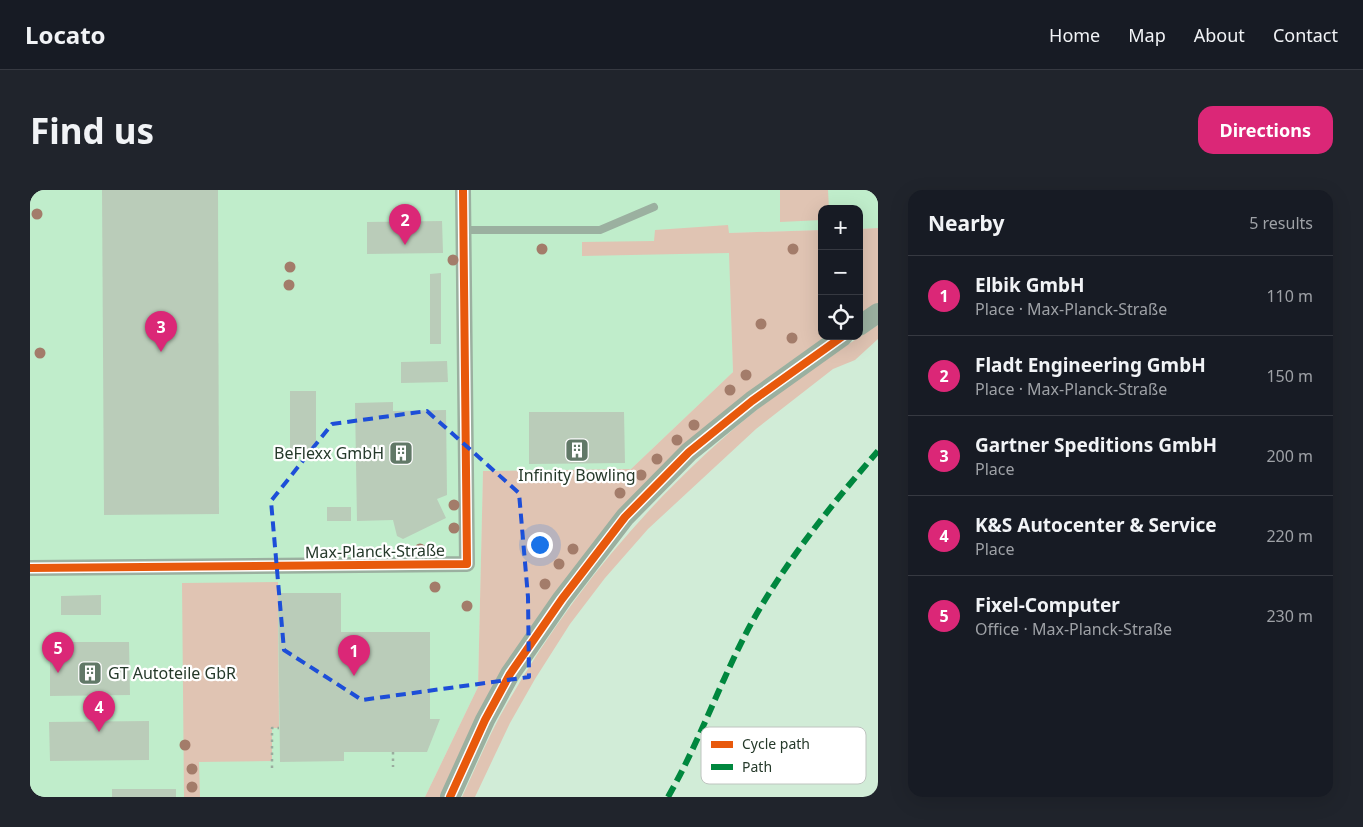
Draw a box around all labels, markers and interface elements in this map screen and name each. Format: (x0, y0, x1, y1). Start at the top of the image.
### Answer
text: Locato (25, 18, 106, 51)
text: Home (1049, 23, 1100, 47)
text: Map (1128, 23, 1166, 47)
text: About (1194, 23, 1245, 47)
text: Contact (1273, 23, 1338, 47)
button: Directions (1198, 106, 1333, 154)
text: Find us (30, 107, 154, 154)
pin: 2 (389, 204, 421, 245)
map controls (818, 205, 863, 340)
button: + (818, 205, 863, 250)
text: Nearby (928, 209, 1004, 237)
text: 5 results (1249, 212, 1313, 234)
button: − (818, 250, 863, 295)
text: Elbik GmbH (975, 272, 1085, 298)
text: 1 (939, 285, 949, 307)
text: 110 m (1266, 285, 1313, 307)
button: locate (818, 295, 863, 340)
text: Place · Max-Planck-Straße (975, 298, 1167, 320)
pin: 3 (145, 311, 177, 352)
text: Fladt Engineering GmbH (975, 352, 1206, 378)
text: 2 (939, 365, 949, 387)
text: 150 m (1266, 365, 1313, 387)
text: Place · Max-Planck-Straße (975, 378, 1167, 400)
text: Gartner Speditions GmbH (975, 432, 1217, 458)
building icon: Infinity Bowling (564, 437, 590, 463)
building icon: BeFlexx GmbH (388, 440, 414, 466)
place label: BeFlexx GmbH (274, 442, 384, 464)
text: 3 (939, 445, 949, 467)
text: 200 m (1266, 445, 1313, 467)
text: Place (975, 458, 1015, 480)
place label: Infinity Bowling (518, 464, 636, 486)
text: K&S Autocenter & Service (975, 512, 1217, 538)
text: 4 (939, 525, 949, 547)
text: 220 m (1266, 525, 1313, 547)
your location (527, 532, 553, 558)
text: Place (975, 538, 1015, 560)
street label: Max-Planck-Straße (305, 539, 445, 563)
text: Fixel-Computer (975, 592, 1120, 618)
text: 5 (939, 605, 949, 627)
text: 230 m (1266, 605, 1313, 627)
text: Office · Max-Planck-Straße (975, 618, 1172, 640)
pin: 5 (42, 632, 74, 673)
pin: 1 (338, 635, 370, 676)
building icon: GT Autoteile GbR (77, 660, 103, 686)
place label: GT Autoteile GbR (108, 662, 236, 684)
pin: 4 (83, 691, 115, 732)
legend (701, 727, 866, 784)
text: Cycle path (742, 734, 810, 753)
text: Path (742, 757, 772, 776)

